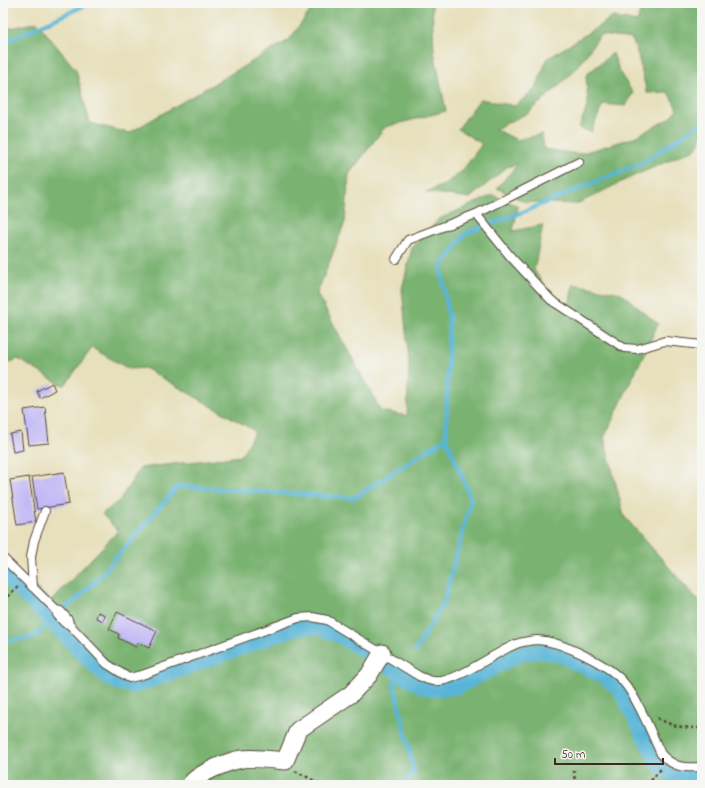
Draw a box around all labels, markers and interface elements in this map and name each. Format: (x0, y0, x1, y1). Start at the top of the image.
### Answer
scale bar (555, 740, 663, 766)
text: 50 m (561, 746, 585, 764)

